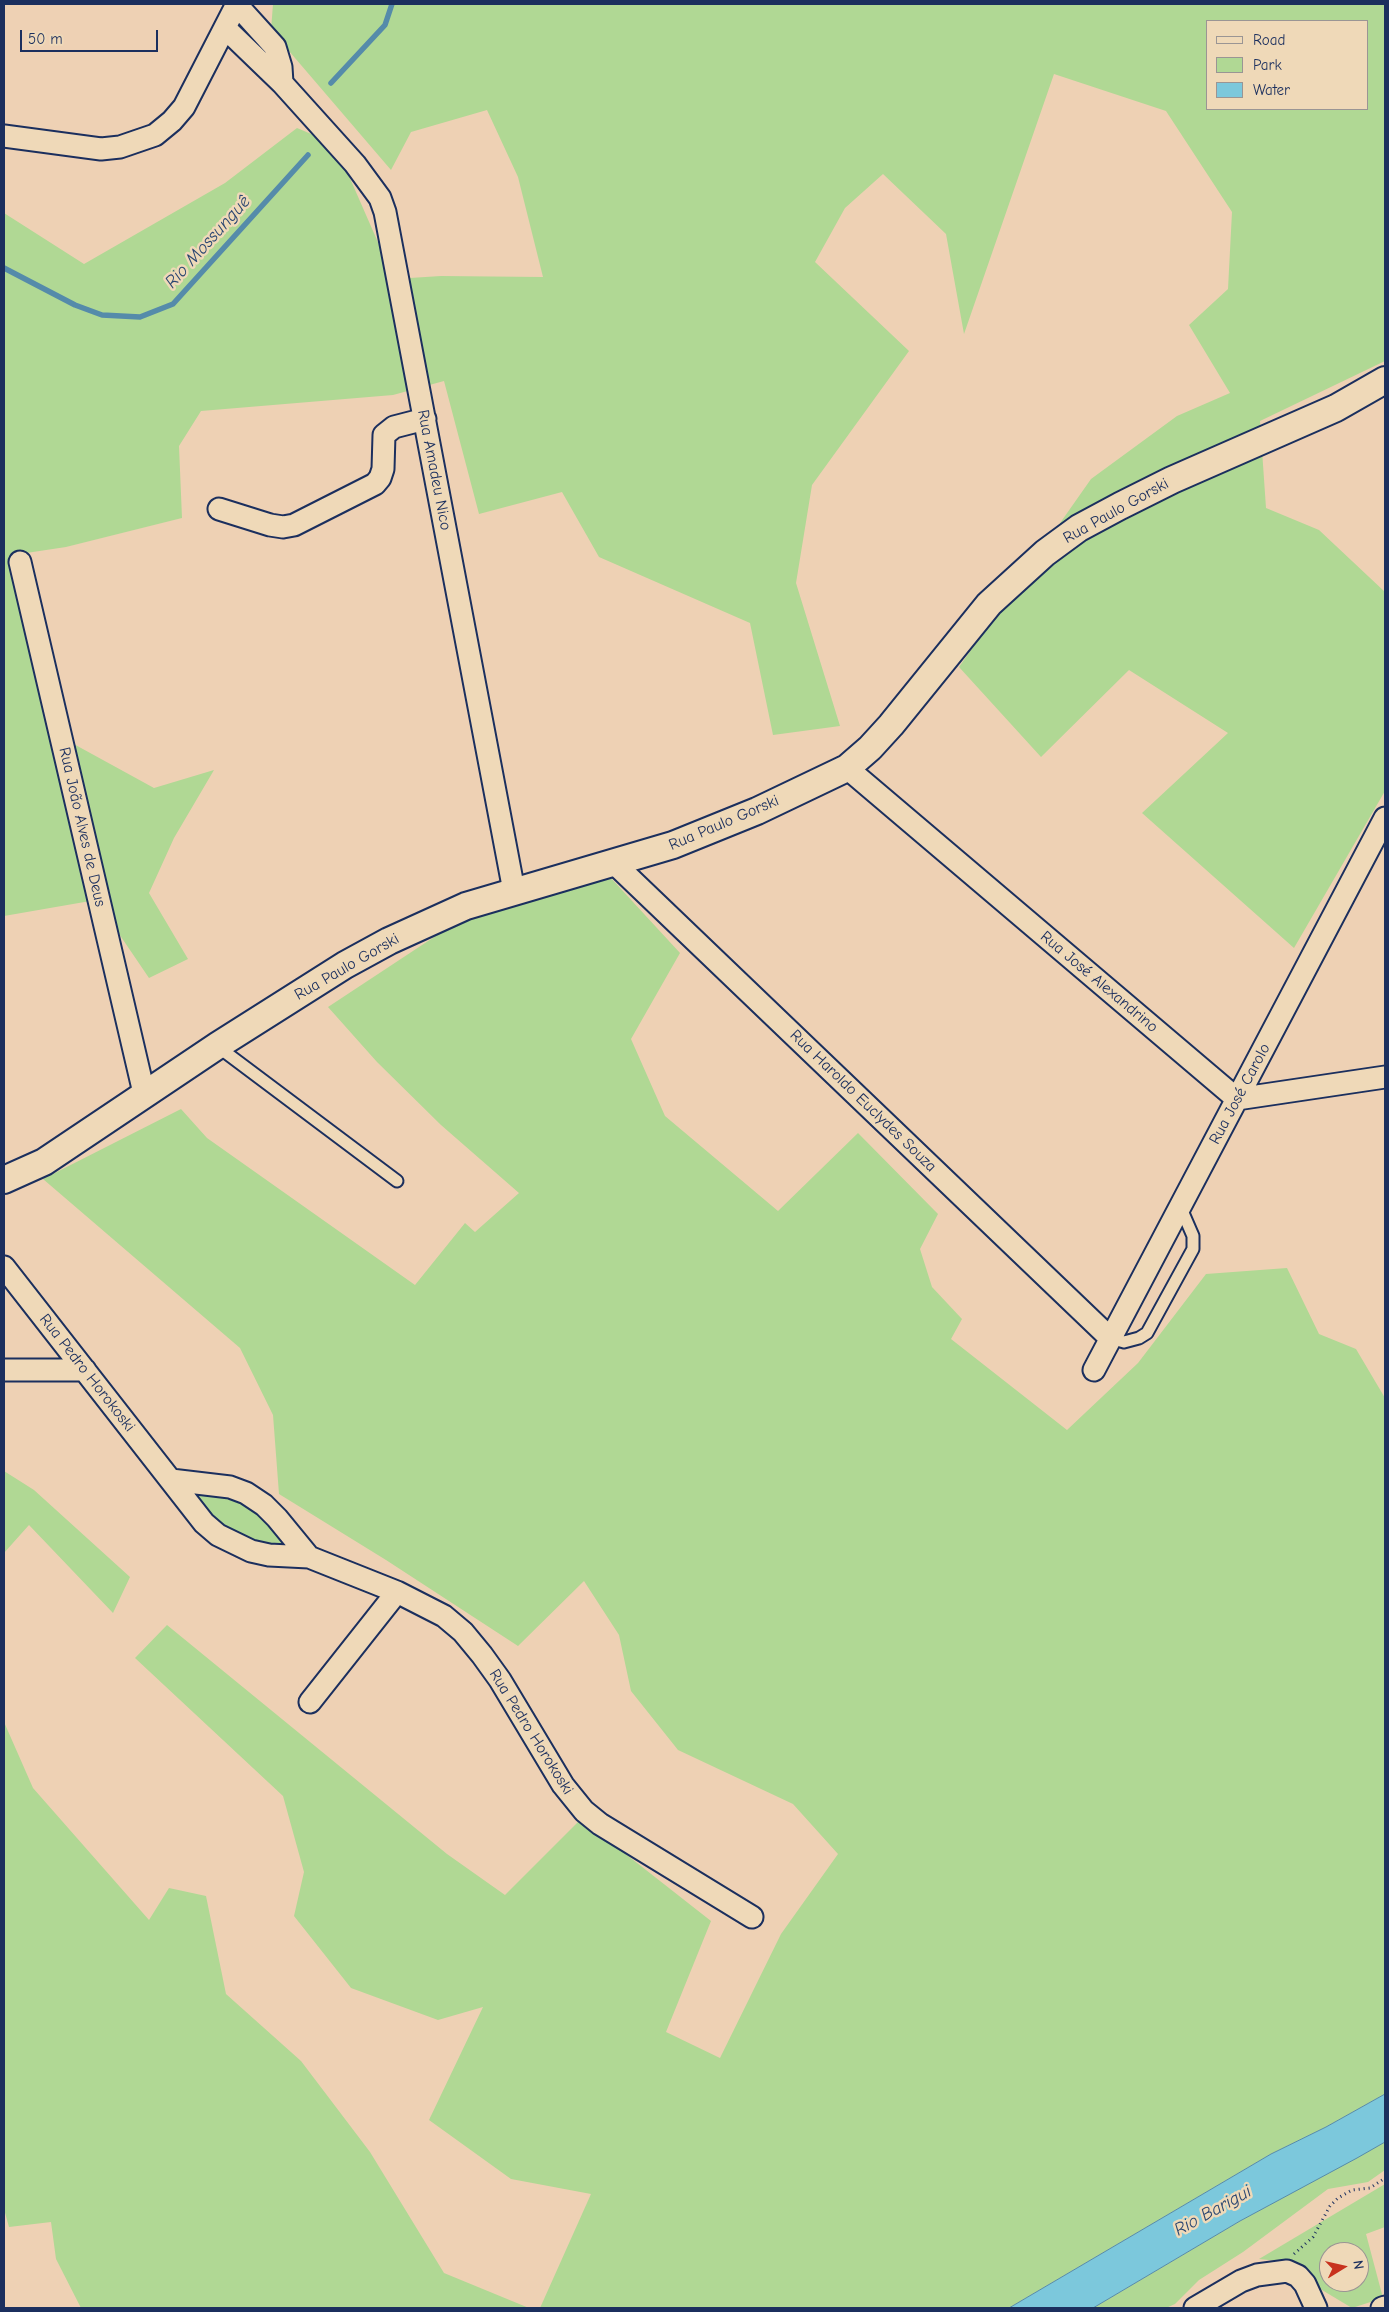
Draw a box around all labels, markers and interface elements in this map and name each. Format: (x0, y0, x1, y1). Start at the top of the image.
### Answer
scale bar (22, 20, 160, 52)
legend (1206, 20, 1369, 110)
text: 50 m (28, 30, 63, 48)
text: Road (1253, 31, 1285, 49)
text: Park (1253, 56, 1282, 74)
text: Water (1253, 81, 1290, 99)
water label: Rio Mossunguê (161, 191, 255, 293)
street label: Rua Amadeu Nico (413, 408, 455, 532)
street label: Rua Paulo Gorski (1060, 474, 1172, 548)
street label: Rua João Alves de Deus (54, 745, 110, 909)
street label: Rua Paulo Gorski (666, 791, 782, 855)
street label: Rua José Alexandrino (1036, 927, 1162, 1037)
street label: Rua Paulo Gorski (291, 929, 403, 1005)
street label: Rua Haroldo Euclydes Souza (786, 1026, 940, 1176)
street label: Rua José Carolo (1205, 1040, 1275, 1148)
street label: Rua Pedro Horokoski (35, 1310, 139, 1436)
street label: Rua Pedro Horokoski (485, 1666, 577, 1798)
water label: Rio Barigui (1171, 2181, 1255, 2241)
north arrow (1319, 2242, 1369, 2292)
text: N (1349, 2259, 1367, 2271)

